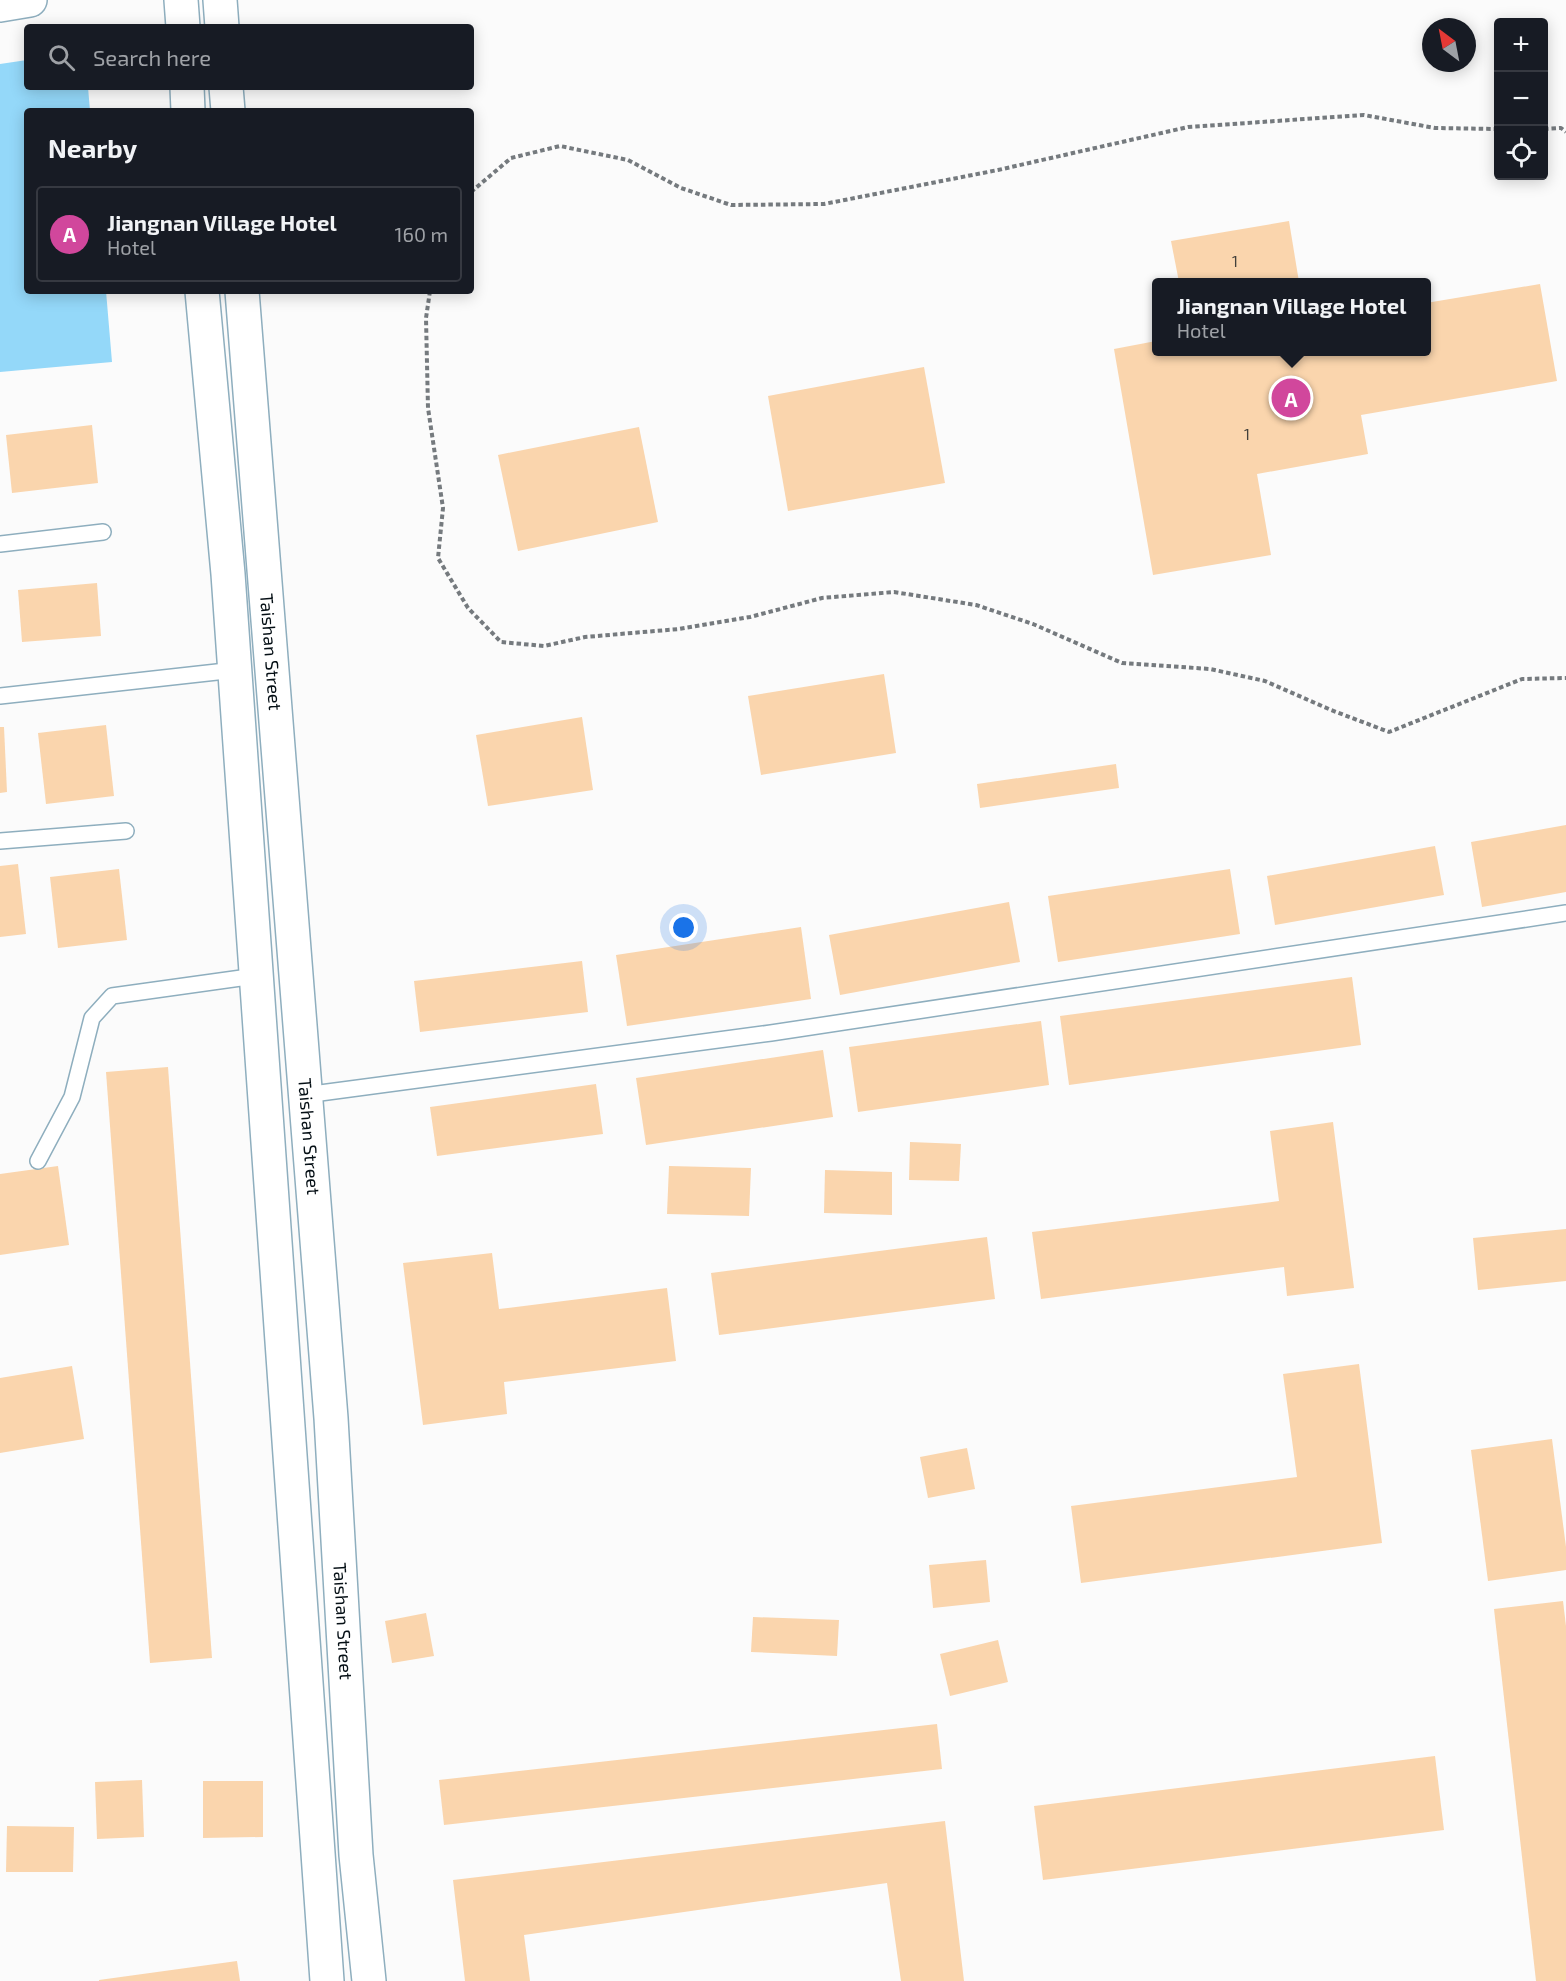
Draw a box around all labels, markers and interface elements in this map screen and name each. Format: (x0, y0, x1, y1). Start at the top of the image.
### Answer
north arrow (1422, 18, 1476, 72)
map controls (1494, 18, 1548, 180)
button: + (1494, 18, 1548, 72)
search box (24, 24, 474, 90)
icon: search (45, 41, 78, 74)
text: Search here (93, 44, 211, 70)
button: − (1494, 72, 1548, 126)
button: locate (1494, 126, 1548, 180)
text: Nearby (48, 132, 137, 163)
text: Jiangnan Village Hotel (107, 209, 337, 235)
text: A (63, 222, 76, 246)
text: 160 m (395, 222, 448, 246)
text: Hotel (107, 235, 156, 259)
house number: 1 (1232, 252, 1238, 270)
popup (1152, 278, 1431, 356)
text: Jiangnan Village Hotel (1177, 292, 1406, 318)
text: Hotel (1177, 318, 1226, 342)
pin: A (1272, 376, 1310, 420)
house number: 1 (1244, 425, 1250, 443)
street label: Taishan Street (256, 593, 287, 711)
your location (669, 913, 698, 942)
street label: Taishan Street (294, 1077, 325, 1196)
street label: Taishan Street (329, 1562, 358, 1680)

